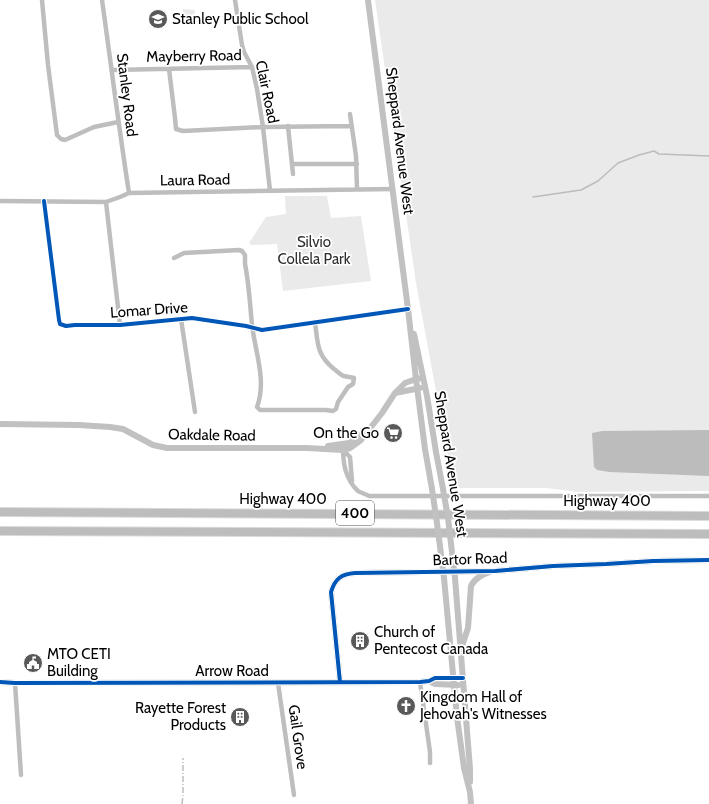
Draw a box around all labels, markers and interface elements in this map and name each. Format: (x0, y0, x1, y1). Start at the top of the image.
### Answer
school or university icon: Stanley Public School (147, 8, 169, 30)
place label: Stanley Public School (172, 10, 309, 28)
street label: Mayberry Road (146, 46, 242, 66)
street label: Stanley Road (113, 52, 141, 138)
street label: Clair Road (252, 59, 282, 125)
street label: Sheppard Avenue West (382, 66, 418, 216)
street label: Laura Road (160, 170, 230, 190)
park label: Silvio Collela Park (277, 233, 351, 268)
street label: Lomar Drive (110, 298, 189, 322)
street label: Sheppard Avenue West (431, 389, 471, 539)
supermarket icon: On the Go (382, 422, 404, 444)
place label: On the Go (313, 424, 379, 442)
street label: Oakdale Road (168, 425, 256, 445)
street label: Highway 400 (239, 490, 327, 508)
street label: Highway 400 (563, 492, 651, 510)
road number: 400 (336, 501, 374, 525)
street label: Bartor Road (432, 549, 508, 569)
place label: Church of Pentecost Canada (374, 623, 489, 658)
building icon: Church of Pentecost Canada (349, 630, 371, 652)
place label: MTO CETI Building (47, 645, 111, 680)
public building icon: MTO CETI Building (22, 652, 44, 674)
street label: Arrow Road (195, 662, 269, 680)
place label: Kingdom Hall of Jehovah's Witnesses (419, 688, 547, 723)
church icon: Kingdom Hall of Jehovah's Witnesses (395, 695, 417, 717)
place label: Rayette Forest Products (135, 699, 226, 734)
street label: Gail Grove (285, 704, 311, 771)
building icon: Rayette Forest Products (229, 706, 251, 728)

